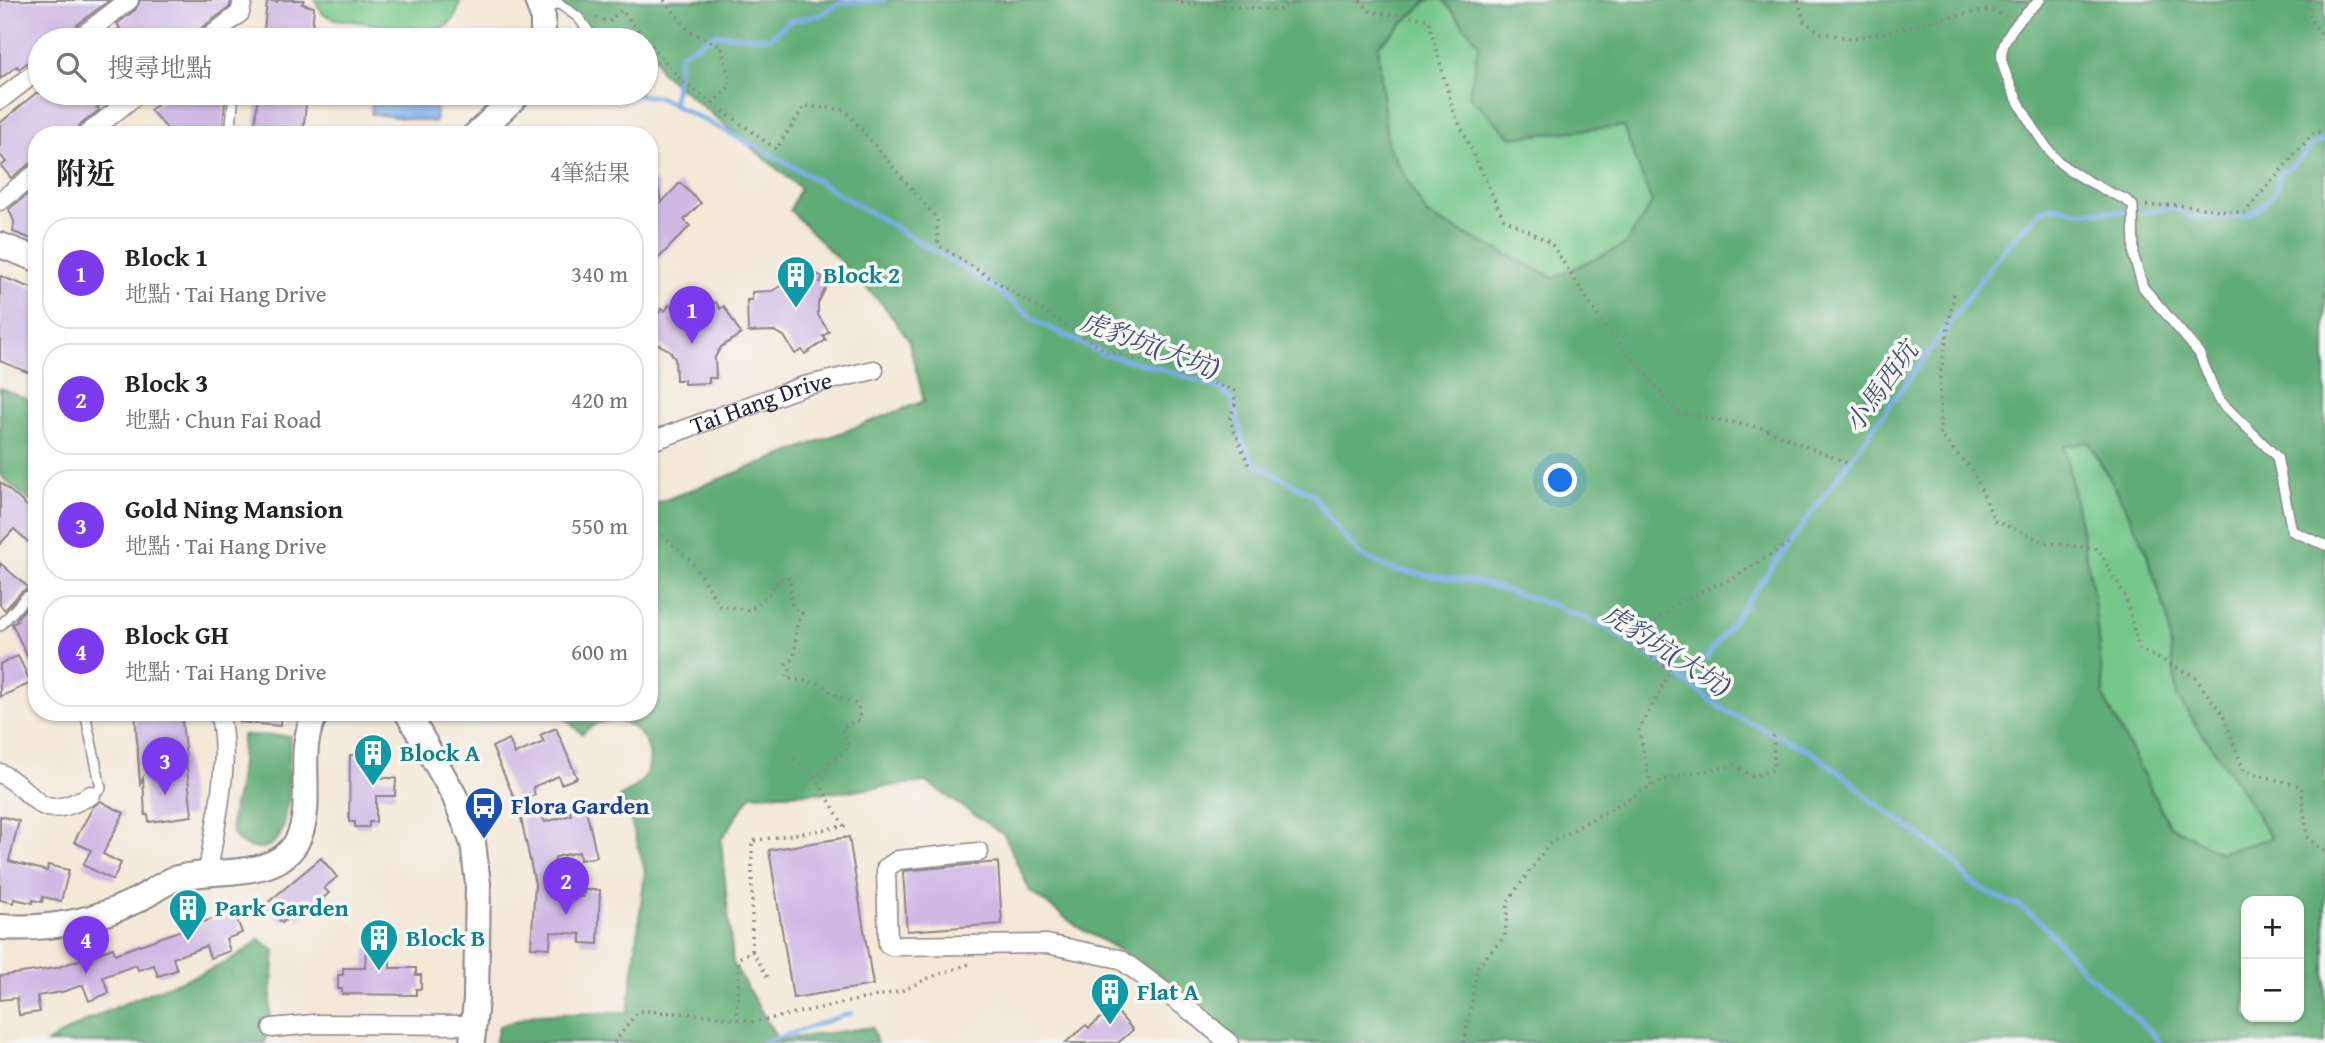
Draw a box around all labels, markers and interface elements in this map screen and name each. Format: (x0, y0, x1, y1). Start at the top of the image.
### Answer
search box (28, 28, 658, 105)
icon: search (52, 48, 90, 86)
text: 搜尋地點 (108, 48, 212, 87)
text: 附近 (56, 151, 116, 195)
text: 4筆結果 (550, 156, 630, 189)
text: Block 1 (125, 237, 209, 276)
building icon: Block 2 (775, 254, 817, 309)
text: 1 (75, 257, 87, 290)
text: 340 m (571, 257, 628, 290)
place label: Block 2 (823, 257, 900, 292)
text: 地點 · Tai Hang Drive (125, 277, 327, 310)
pin: 1 (669, 286, 715, 344)
water label: 虎豹坑(大坑) (1075, 301, 1225, 388)
water label: 小馬西坑 (1834, 330, 1929, 440)
street label: Tai Hang Drive (685, 362, 835, 443)
text: Block 3 (125, 363, 209, 402)
text: 2 (75, 383, 87, 416)
text: 420 m (571, 383, 628, 416)
text: 地點 · Chun Fai Road (125, 403, 322, 436)
your location (1543, 463, 1577, 497)
text: Gold Ning Mansion (125, 489, 343, 528)
text: 3 (75, 509, 87, 542)
text: 550 m (571, 509, 628, 542)
text: 地點 · Tai Hang Drive (125, 529, 327, 562)
water label: 虎豹坑(大坑) (1596, 594, 1739, 706)
text: Block GH (125, 615, 229, 654)
text: 4 (75, 635, 87, 668)
text: 600 m (571, 635, 628, 668)
text: 地點 · Tai Hang Drive (125, 655, 327, 688)
building icon: Block A (352, 732, 394, 787)
place label: Block A (400, 735, 481, 770)
pin: 3 (142, 737, 188, 795)
bus stop icon: Flora Garden (463, 785, 505, 840)
place label: Flora Garden (511, 788, 649, 823)
pin: 2 (543, 857, 589, 915)
building icon: Park Garden (167, 887, 209, 942)
place label: Park Garden (215, 890, 349, 925)
map controls (2241, 896, 2304, 1022)
button: + (2241, 896, 2304, 959)
pin: 4 (63, 916, 109, 974)
building icon: Block B (358, 917, 400, 972)
place label: Block B (406, 920, 486, 955)
button: − (2241, 959, 2304, 1022)
building icon: Flat A (1089, 971, 1131, 1026)
place label: Flat A (1137, 974, 1200, 1009)

